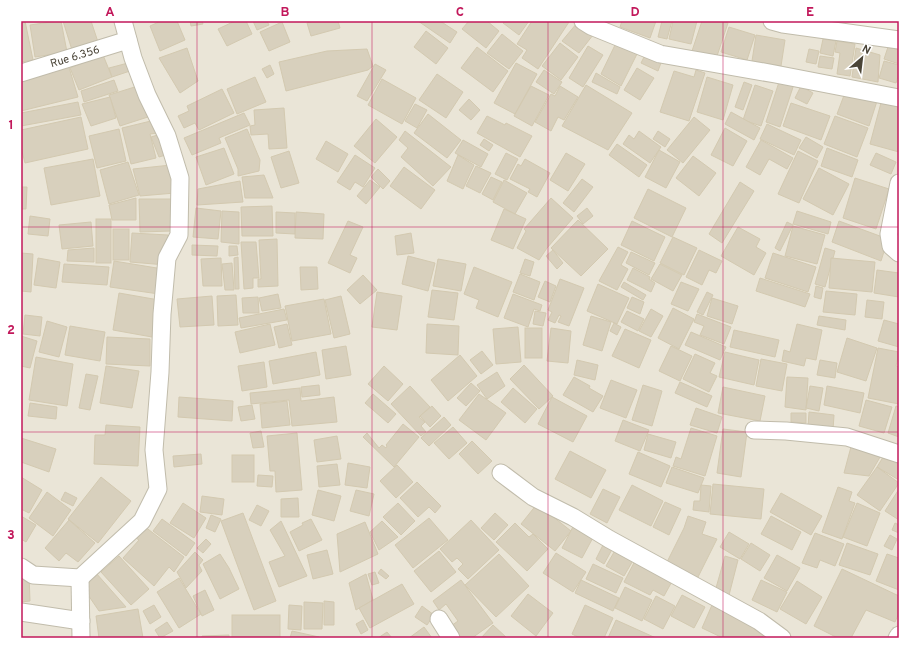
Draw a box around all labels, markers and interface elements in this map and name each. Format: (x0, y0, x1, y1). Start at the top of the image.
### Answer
text: A (105, 5, 115, 21)
text: B (281, 5, 290, 21)
text: C (456, 5, 464, 21)
text: D (630, 5, 640, 21)
text: E (806, 5, 814, 21)
north arrow (842, 38, 882, 78)
text: N (859, 42, 873, 58)
street label: Rue 6.356 (49, 43, 101, 71)
text: 1 (8, 118, 14, 134)
text: 2 (7, 323, 15, 339)
text: 3 (7, 528, 15, 544)

